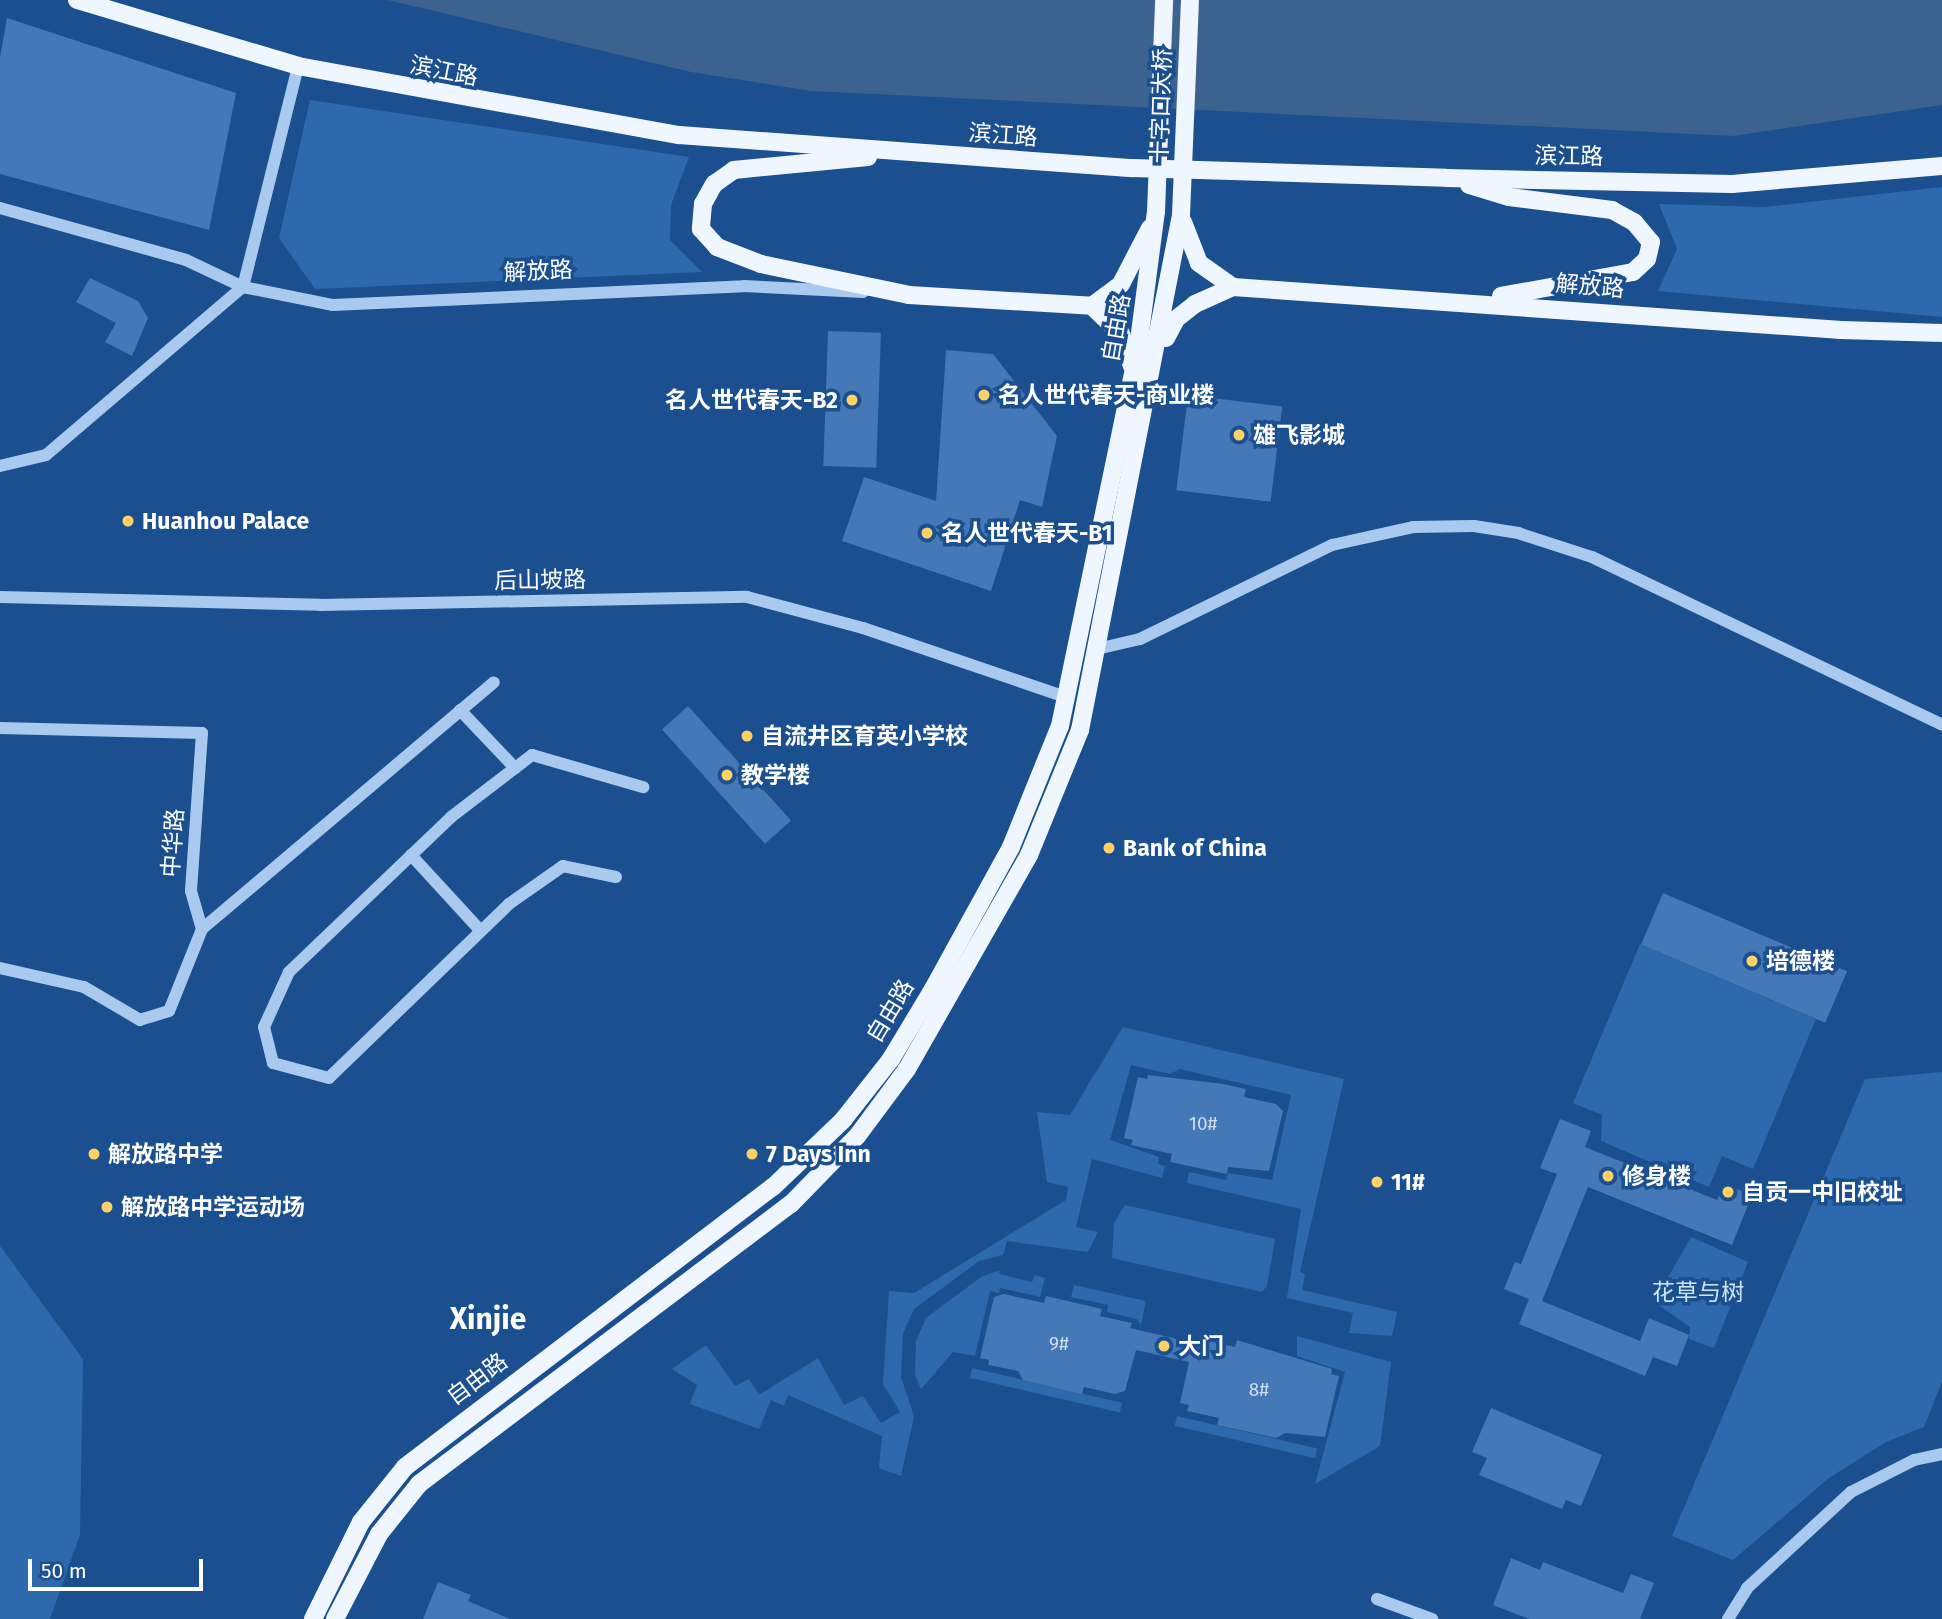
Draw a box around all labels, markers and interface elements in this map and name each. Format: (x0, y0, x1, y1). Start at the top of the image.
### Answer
street label: 十字口大桥 (1145, 48, 1177, 164)
street label: 滨江路 (408, 51, 480, 91)
street label: 滨江路 (968, 119, 1038, 151)
street label: 滨江路 (1534, 142, 1604, 170)
street label: 解放路 (503, 255, 573, 287)
street label: 解放路 (1554, 269, 1626, 303)
street label: 自由路 (1096, 292, 1136, 364)
place label: 名人世代春天-商业楼 (998, 381, 1214, 409)
place label: 名人世代春天-B2 (665, 386, 838, 414)
marker: 名人世代春天-商业楼 (976, 387, 992, 403)
marker: 名人世代春天-B2 (844, 392, 860, 408)
place label: 雄飞影城 (1253, 421, 1345, 449)
marker: 雄飞影城 (1231, 427, 1247, 443)
place label: Huanhou Palace (142, 507, 309, 535)
marker: Huanhou Palace (120, 513, 136, 529)
place label: 名人世代春天-B1 (941, 519, 1112, 547)
marker: 名人世代春天-B1 (919, 525, 935, 541)
street label: 后山坡路 (494, 565, 586, 595)
place label: 自流井区育英小学校 (761, 722, 968, 750)
marker: 自流井区育英小学校 (739, 728, 755, 744)
place label: 教学楼 (741, 761, 810, 789)
marker: 教学楼 (719, 767, 735, 783)
street label: 中华路 (157, 808, 189, 878)
place label: Bank of China (1123, 834, 1267, 862)
marker: Bank of China (1101, 840, 1117, 856)
place label: 培德楼 (1766, 947, 1835, 975)
marker: 培德楼 (1744, 953, 1760, 969)
street label: 自由路 (860, 974, 920, 1048)
house number: 10# (1189, 1113, 1217, 1135)
place label: 解放路中学 (108, 1140, 223, 1168)
place label: 7 Days Inn (766, 1140, 871, 1168)
marker: 解放路中学 (86, 1146, 102, 1162)
marker: 7 Days Inn (744, 1146, 760, 1162)
place label: 修身楼 (1622, 1162, 1691, 1190)
place label: 11# (1391, 1168, 1425, 1196)
marker: 修身楼 (1600, 1168, 1616, 1184)
marker: 11# (1369, 1174, 1385, 1190)
place label: 自贡一中旧校址 (1742, 1178, 1903, 1206)
marker: 自贡一中旧校址 (1720, 1184, 1736, 1200)
place label: 解放路中学运动场 (121, 1193, 305, 1221)
marker: 解放路中学运动场 (99, 1199, 115, 1215)
park label: 花草与树 (1652, 1278, 1744, 1306)
district label: Xinjie (450, 1301, 526, 1337)
place label: 大门 (1178, 1332, 1224, 1360)
house number: 9# (1049, 1333, 1069, 1355)
marker: 大门 (1156, 1338, 1172, 1354)
street label: 自由路 (441, 1347, 513, 1411)
house number: 8# (1249, 1379, 1269, 1401)
scale bar (32, 1546, 206, 1590)
text: 50 m (41, 1558, 87, 1584)

